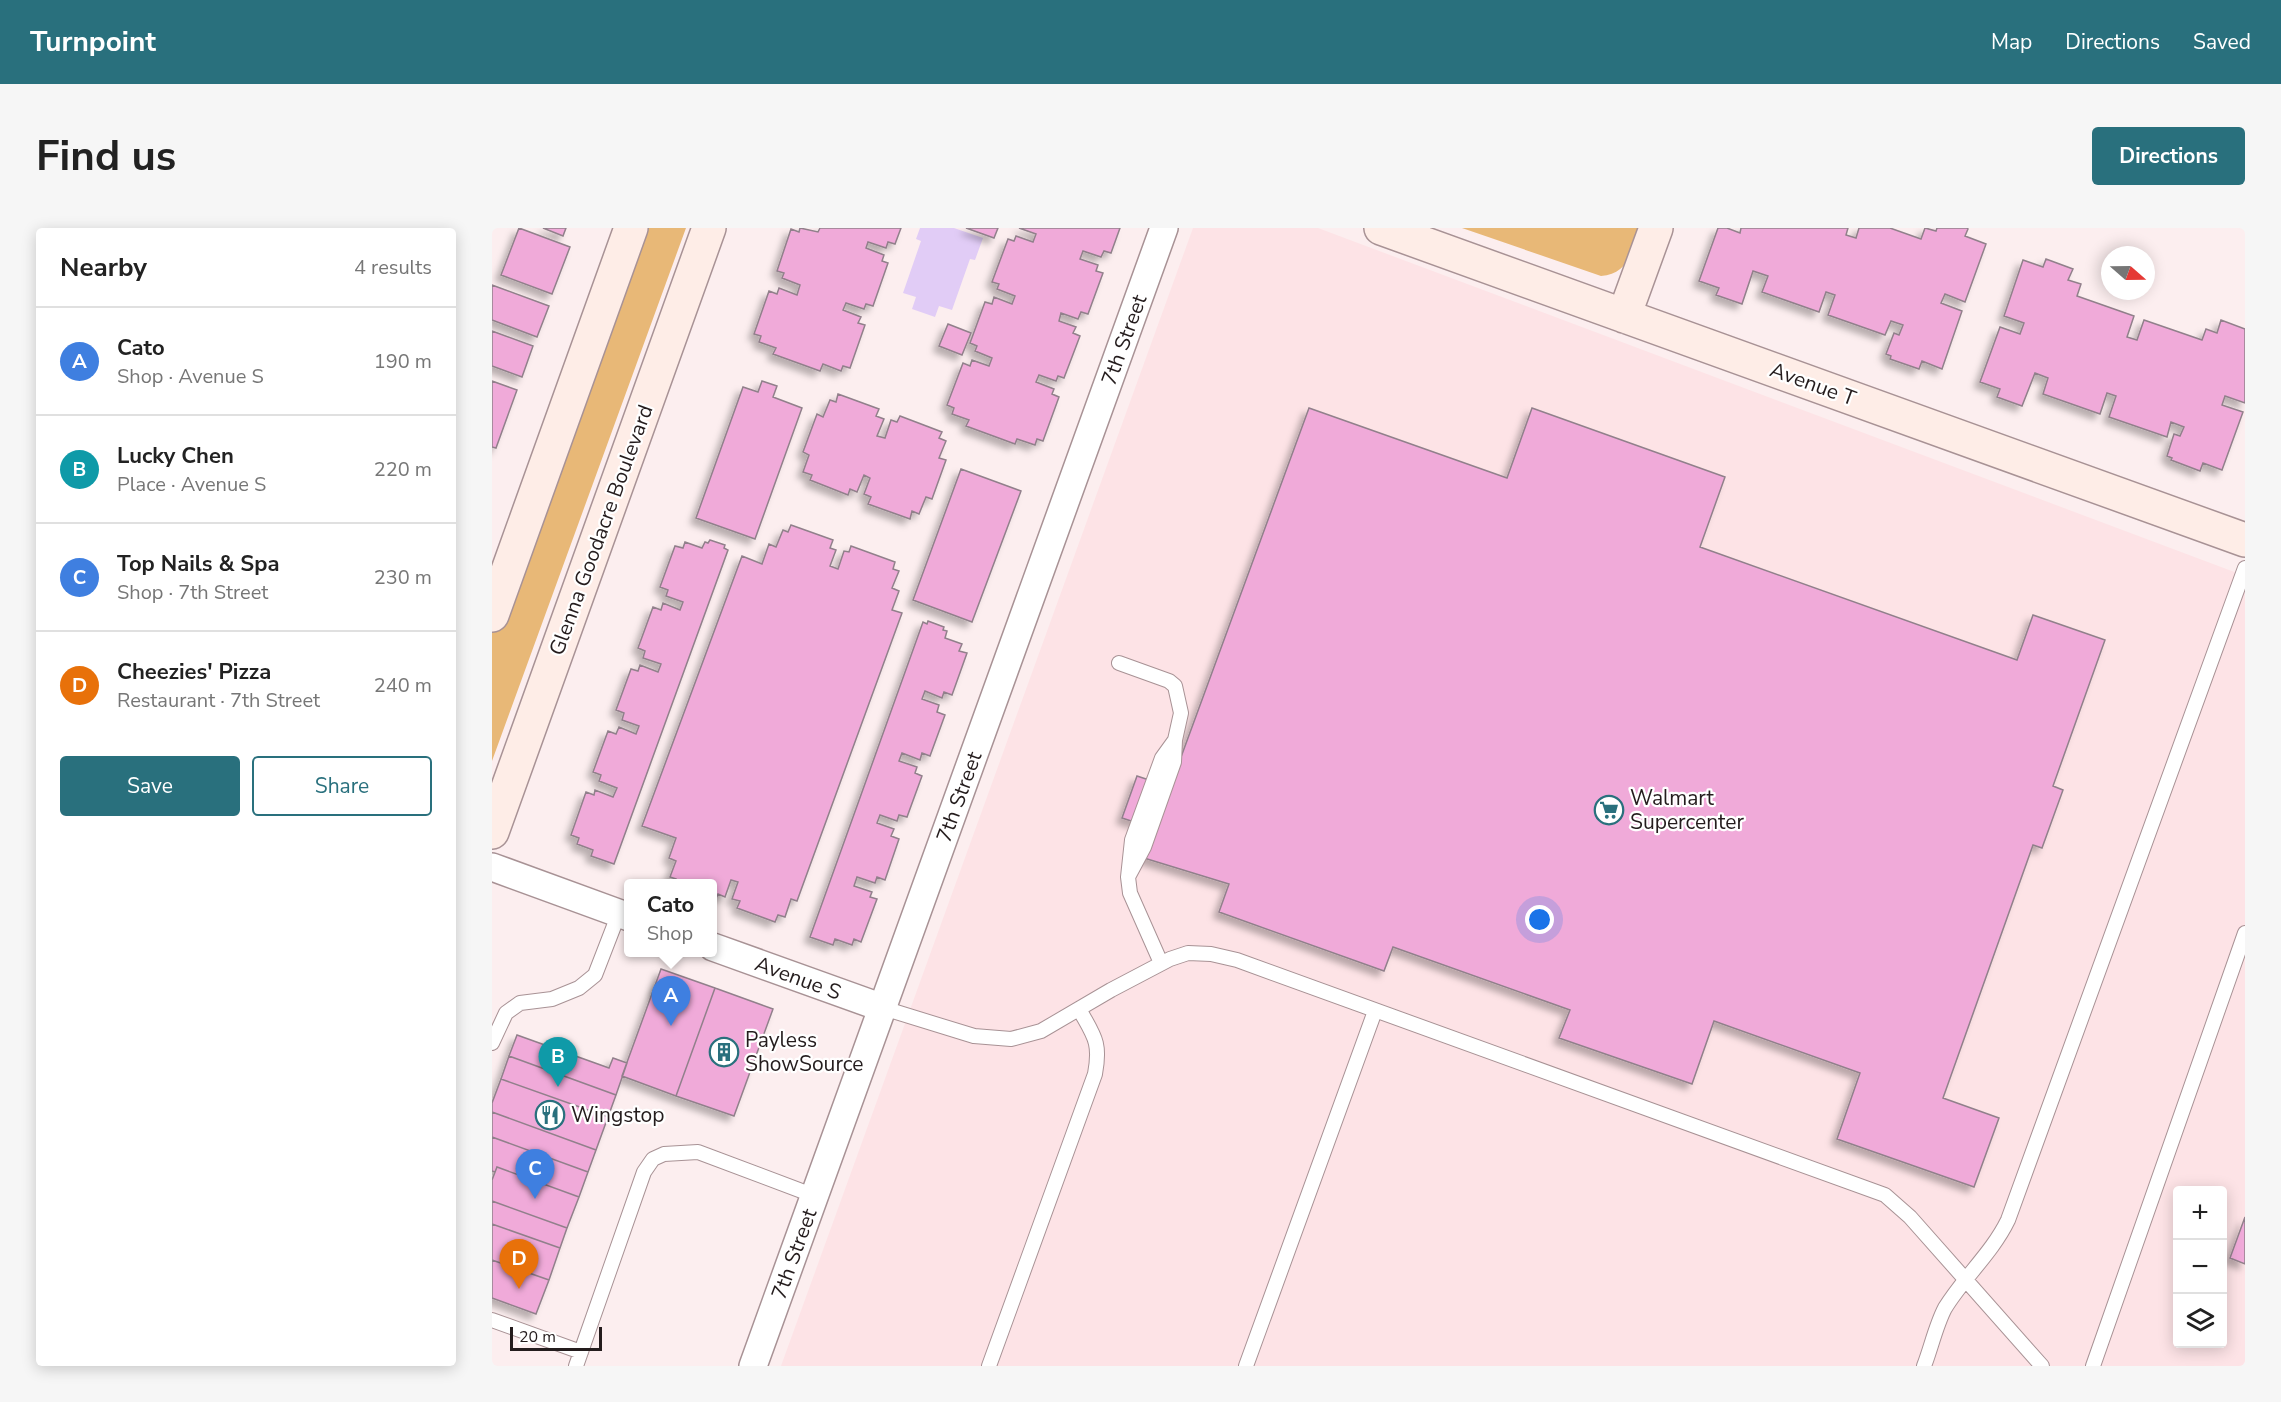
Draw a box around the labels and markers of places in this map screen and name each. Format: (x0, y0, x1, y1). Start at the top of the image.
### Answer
place label: Walmart Supercenter (1630, 784, 1745, 836)
supermarket icon: Walmart Supercenter (1593, 794, 1625, 826)
pin: A (652, 976, 690, 1026)
place label: Payless ShowSource (745, 1026, 863, 1078)
building icon: Payless ShowSource (708, 1036, 740, 1068)
pin: B (538, 1038, 578, 1087)
restaurant icon: Wingstop (534, 1099, 566, 1131)
place label: Wingstop (571, 1101, 664, 1129)
pin: C (516, 1150, 555, 1199)
pin: D (500, 1240, 538, 1289)

